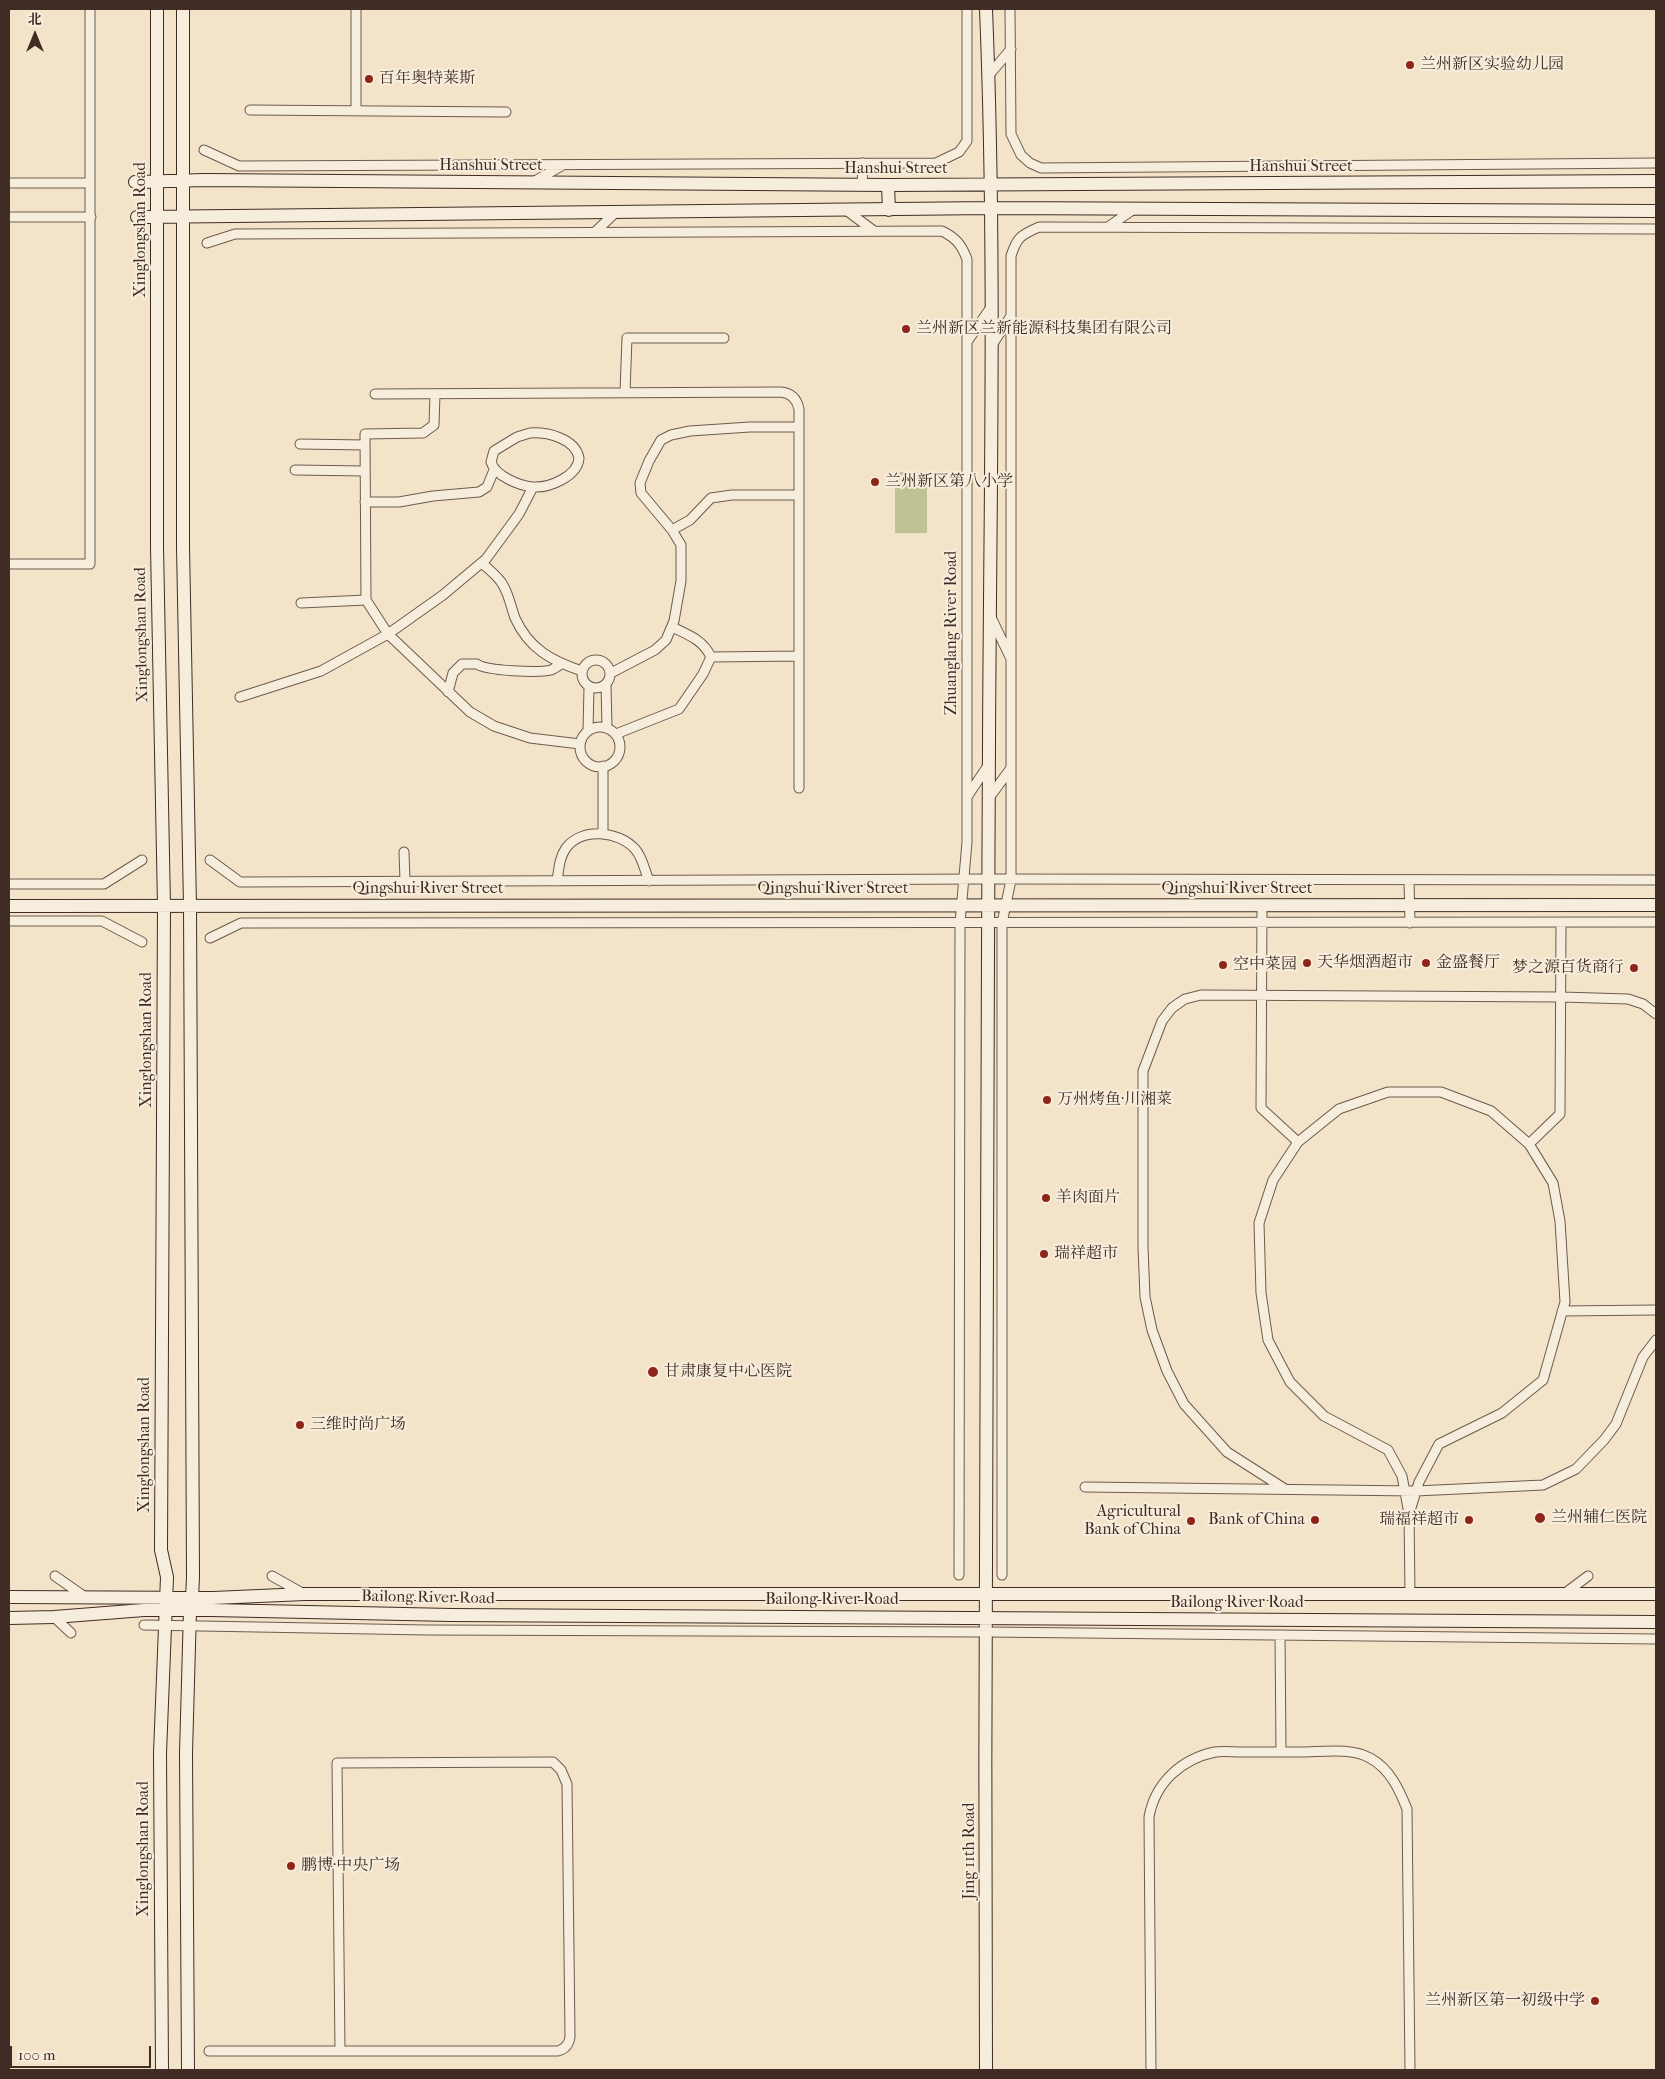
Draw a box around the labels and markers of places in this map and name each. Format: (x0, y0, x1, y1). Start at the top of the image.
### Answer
place label: 兰州新区实验幼儿园 (1420, 55, 1564, 75)
marker: 兰州新区实验幼儿园 (1404, 59, 1416, 71)
place label: 百年奥特莱斯 (379, 69, 475, 89)
marker: 百年奥特莱斯 (363, 73, 375, 85)
place label: 兰州新区兰新能源科技集团有限公司 (916, 319, 1172, 339)
marker: 兰州新区兰新能源科技集团有限公司 (900, 323, 912, 335)
place label: 兰州新区第八小学 (885, 472, 1013, 492)
marker: 兰州新区第八小学 (869, 476, 881, 488)
place label: 天华烟酒超市 (1317, 953, 1413, 973)
place label: 金盛餐厅 (1436, 953, 1500, 973)
place label: 空中菜园 (1233, 955, 1297, 975)
marker: 天华烟酒超市 (1301, 957, 1313, 969)
marker: 金盛餐厅 (1420, 957, 1432, 969)
place label: 梦之源百货商行 (1512, 958, 1624, 978)
marker: 空中菜园 (1217, 959, 1229, 971)
marker: 梦之源百货商行 (1628, 962, 1640, 974)
place label: 万州烤鱼·川湘菜 (1057, 1090, 1172, 1110)
marker: 万州烤鱼·川湘菜 (1041, 1094, 1053, 1106)
place label: 羊肉面片 (1056, 1188, 1120, 1208)
marker: 羊肉面片 (1040, 1192, 1052, 1204)
place label: 瑞祥超市 (1054, 1244, 1118, 1264)
marker: 瑞祥超市 (1038, 1248, 1050, 1260)
place label: 甘肃康复中心医院 (664, 1362, 792, 1382)
marker: 甘肃康复中心医院 (646, 1365, 660, 1379)
place label: 三维时尚广场 (310, 1415, 406, 1435)
marker: 三维时尚广场 (294, 1419, 306, 1431)
place label: Agricultural Bank of China (1084, 1502, 1181, 1540)
place label: 兰州辅仁医院 (1551, 1508, 1647, 1528)
place label: Bank of China (1208, 1510, 1305, 1530)
place label: 瑞福祥超市 (1379, 1510, 1459, 1530)
marker: 兰州辅仁医院 (1533, 1511, 1547, 1525)
marker: Bank of China (1309, 1514, 1321, 1526)
marker: 瑞福祥超市 (1463, 1514, 1475, 1526)
marker: Agricultural Bank of China (1185, 1515, 1197, 1527)
place label: 鹏博·中央广场 (301, 1856, 400, 1876)
marker: 鹏博·中央广场 (285, 1860, 297, 1872)
place label: 兰州新区第一初级中学 (1425, 1991, 1585, 2011)
marker: 兰州新区第一初级中学 (1589, 1995, 1601, 2007)

